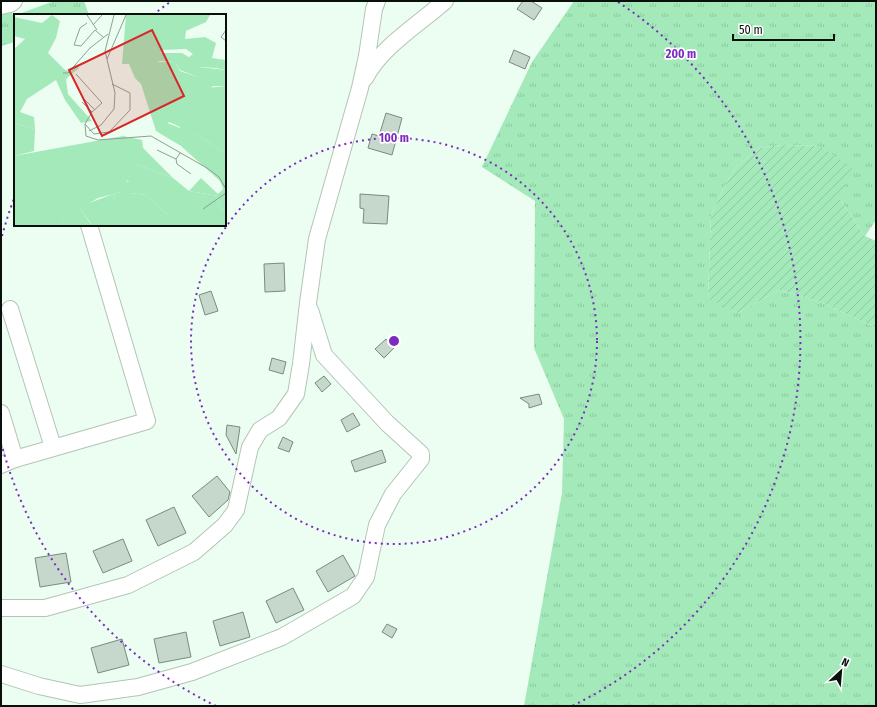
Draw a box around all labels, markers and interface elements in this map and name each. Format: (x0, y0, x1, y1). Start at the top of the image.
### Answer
inset map (14, 14, 226, 226)
scale bar (733, 16, 834, 42)
text: 50 m (739, 23, 763, 37)
text: 200 m (665, 47, 696, 61)
text: 100 m (379, 131, 409, 145)
centre of rings (387, 334, 401, 348)
north arrow (821, 651, 861, 691)
text: N (839, 655, 851, 670)

